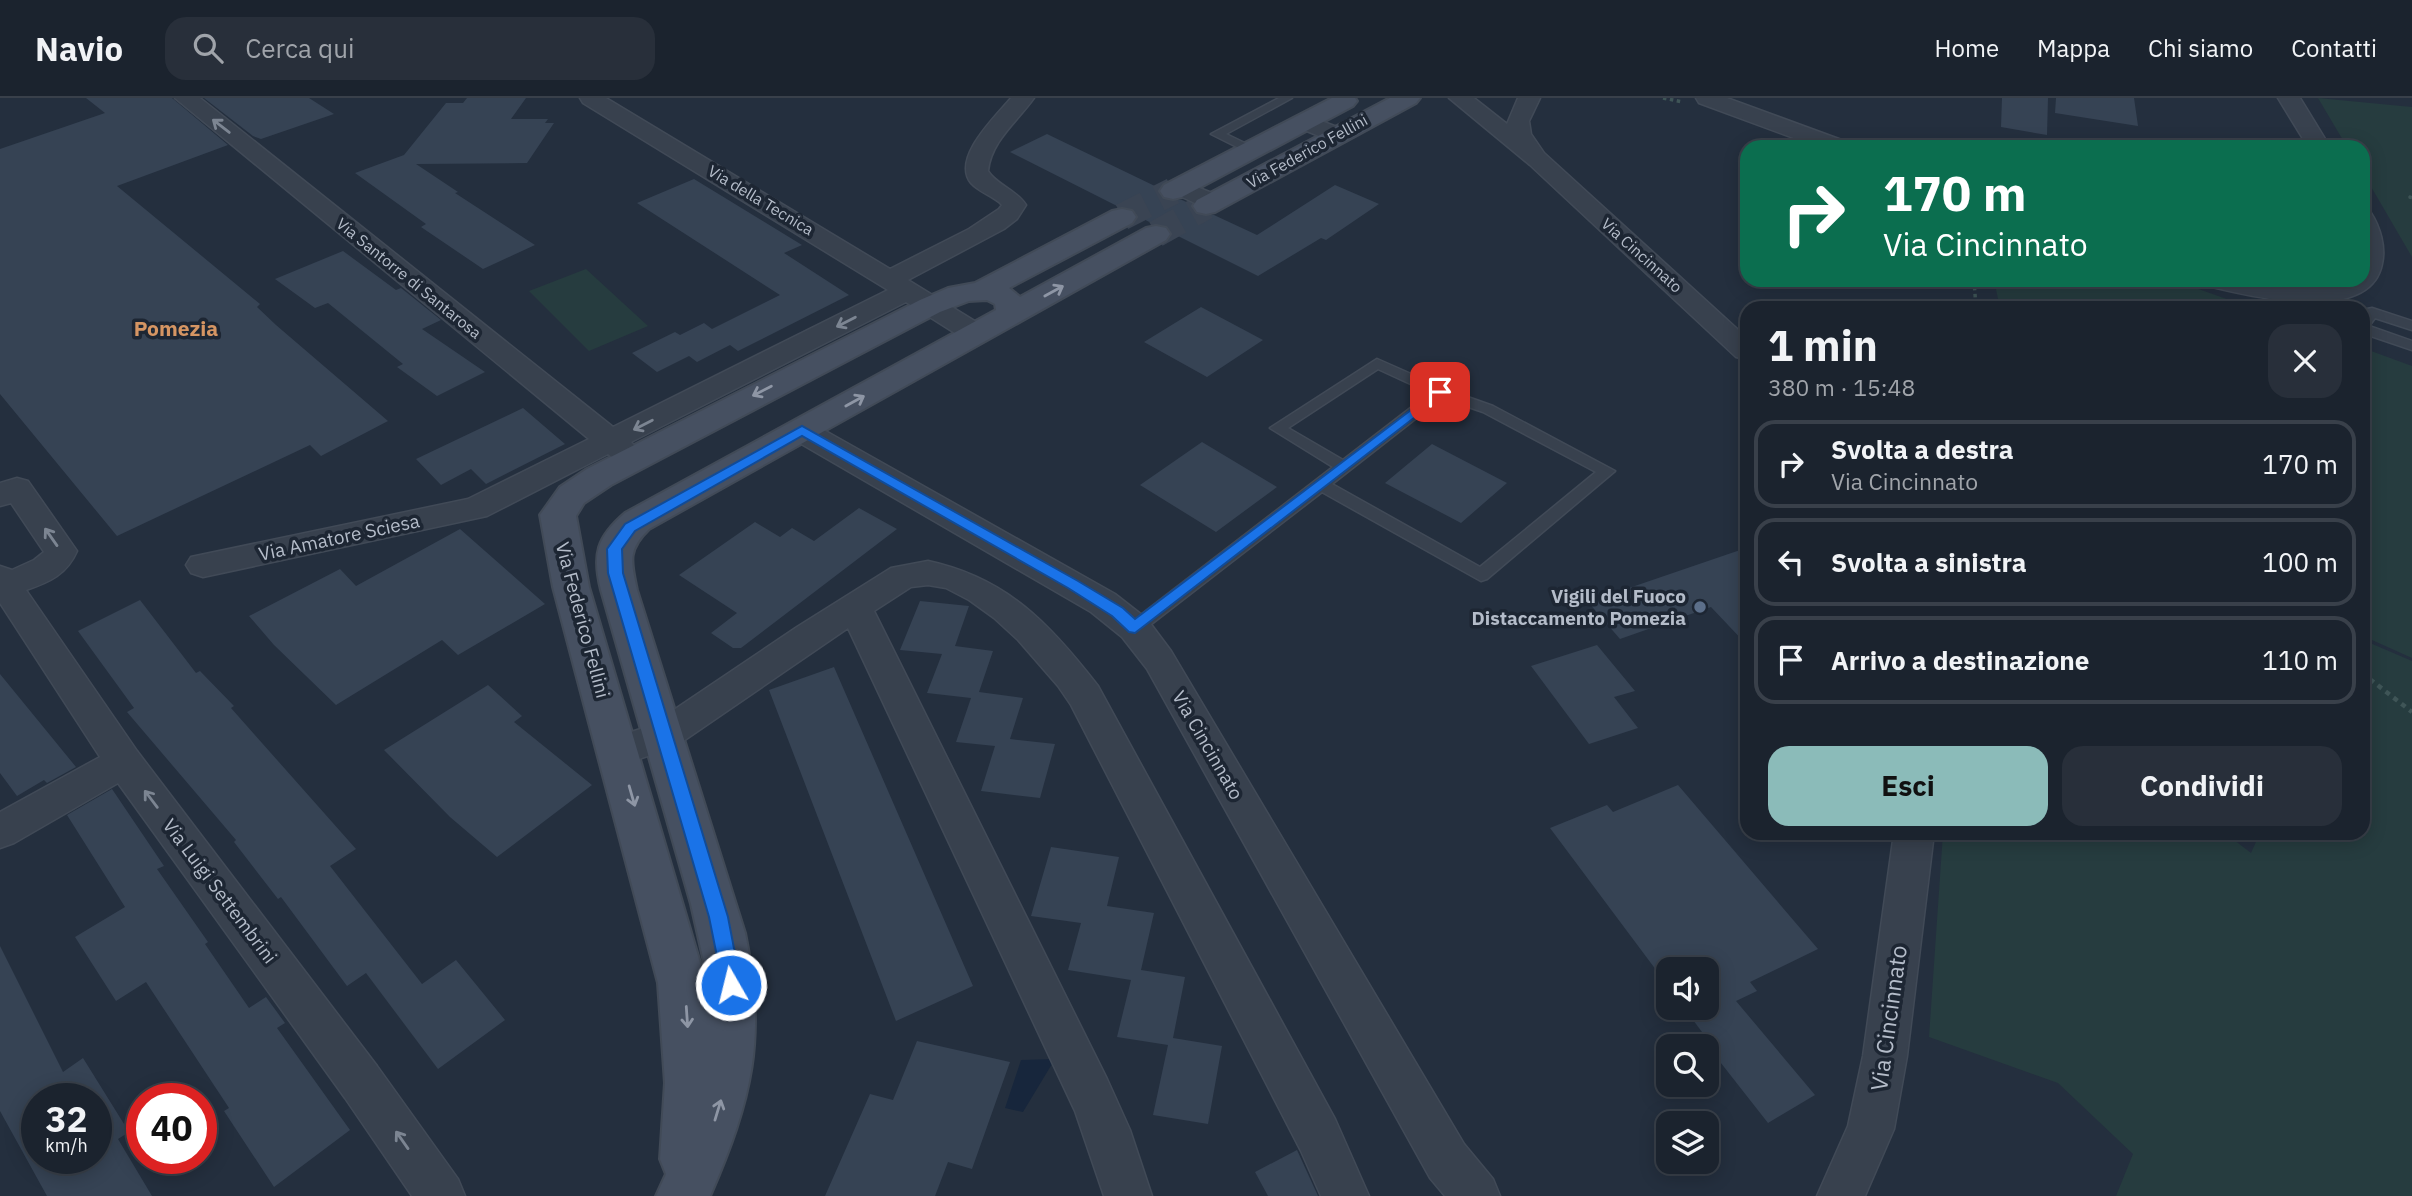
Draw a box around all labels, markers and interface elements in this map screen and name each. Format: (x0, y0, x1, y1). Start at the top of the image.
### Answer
search box (165, 17, 655, 80)
text: Navio (35, 27, 123, 70)
icon: search (189, 29, 227, 67)
text: Cerca qui (245, 31, 354, 65)
text: Home (1935, 32, 1999, 64)
text: Mappa (2037, 32, 2110, 64)
text: Chi siamo (2148, 32, 2253, 64)
text: Contatti (2291, 32, 2377, 64)
street label: Via Federico Fellini (1243, 110, 1371, 192)
one-way arrow (212, 118, 230, 133)
street label: Via della Tecnica (705, 161, 818, 240)
text: 170 m (1883, 161, 2027, 224)
icon: right (1768, 168, 1859, 259)
street label: Via Santorre di Santarosa (332, 213, 486, 343)
street label: Via Cincinnato (1597, 213, 1687, 297)
text: Via Cincinnato (1883, 223, 2088, 265)
one-way arrow (1043, 283, 1063, 297)
district label: Pomezia (134, 314, 218, 342)
one-way arrow (836, 315, 857, 329)
text: 1 min (1768, 318, 1878, 373)
button: close (2268, 324, 2342, 398)
pin (1410, 362, 1470, 422)
text: 380 m · 15:48 (1768, 372, 1915, 402)
icon: arrive (1421, 373, 1459, 411)
one-way arrow (752, 385, 773, 398)
one-way arrow (844, 394, 865, 407)
one-way arrow (633, 418, 654, 432)
text: Svolta a destra (1831, 432, 2013, 466)
icon: right (1772, 445, 1810, 483)
text: 170 m (2262, 447, 2338, 481)
text: Via Cincinnato (1831, 466, 1978, 496)
street label: Via Amatore Sciesa (256, 508, 422, 566)
one-way arrow (44, 528, 58, 547)
street label: Via Federico Fellini (551, 539, 615, 701)
icon: left (1772, 543, 1810, 581)
text: Svolta a sinistra (1831, 545, 2027, 579)
text: 100 m (2262, 545, 2338, 579)
place label: Vigili del Fuoco Distaccamento Pomezia (1472, 584, 1686, 630)
marker: Vigili del Fuoco Distaccamento Pomezia (1692, 599, 1708, 615)
icon: arrive (1772, 641, 1810, 679)
text: Arrivo a destinazione (1831, 643, 2089, 677)
text: 110 m (2262, 643, 2338, 677)
street label: Via Cincinnato (1167, 686, 1249, 804)
button: Esci (1768, 746, 2048, 826)
button: Condividi (2062, 746, 2342, 826)
one-way arrow (626, 785, 639, 807)
one-way arrow (144, 790, 158, 809)
street label: Via Luigi Settembrini (158, 814, 282, 968)
street label: Via Cincinnato (1863, 943, 1913, 1093)
position arrow (694, 948, 768, 1022)
map controls (1656, 957, 1719, 1174)
button: sound (1656, 957, 1719, 1020)
one-way arrow (681, 1005, 694, 1028)
button: search (1656, 1034, 1719, 1097)
speed limit sign: 40 (126, 1083, 217, 1174)
text: 32 (45, 1096, 88, 1142)
one-way arrow (713, 1100, 725, 1122)
button: layers (1656, 1111, 1719, 1174)
one-way arrow (395, 1131, 409, 1150)
text: km/h (45, 1134, 88, 1157)

